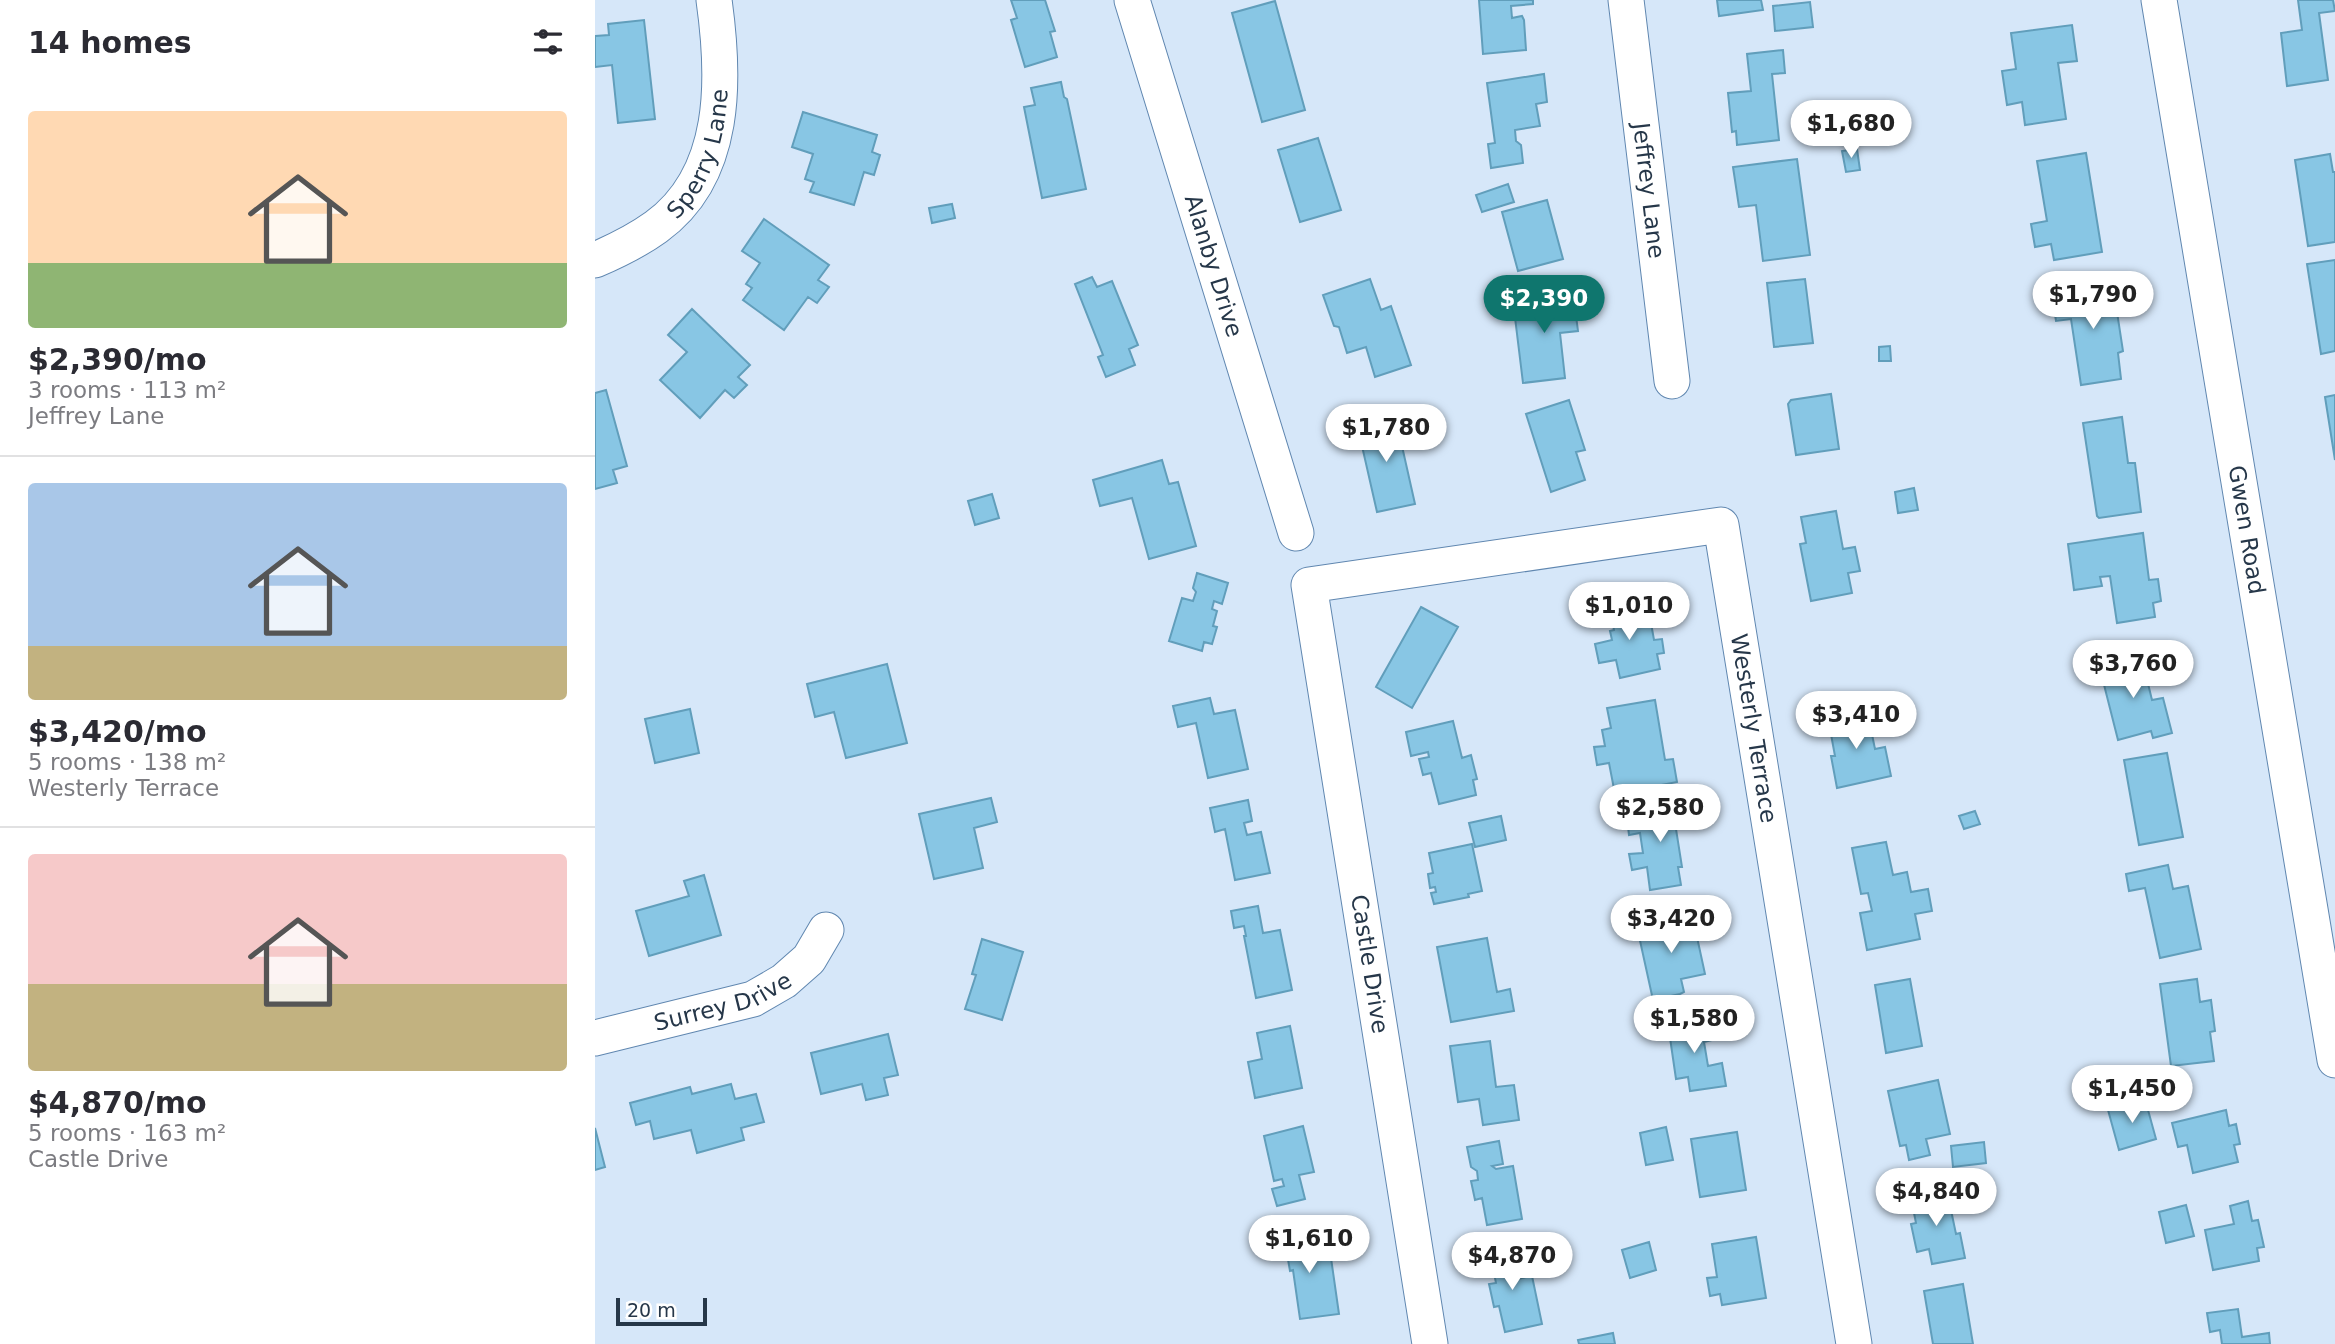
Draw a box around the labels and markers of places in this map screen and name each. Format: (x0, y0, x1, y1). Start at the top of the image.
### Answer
pin: $1,680 (1794, 100, 1908, 160)
pin: $1,790 (2036, 272, 2150, 331)
pin: $2,390 (1487, 276, 1601, 335)
pin: $1,780 (1329, 405, 1443, 464)
pin: $1,010 (1572, 582, 1686, 642)
pin: $3,760 (2076, 640, 2190, 700)
pin: $3,410 (1799, 692, 1913, 751)
pin: $2,580 (1603, 784, 1717, 844)
pin: $3,420 (1614, 895, 1728, 955)
pin: $1,580 (1637, 996, 1751, 1055)
pin: $1,450 (2075, 1066, 2189, 1125)
pin: $4,840 (1879, 1168, 1993, 1228)
pin: $1,610 (1252, 1216, 1366, 1275)
pin: $4,870 (1455, 1232, 1569, 1292)

